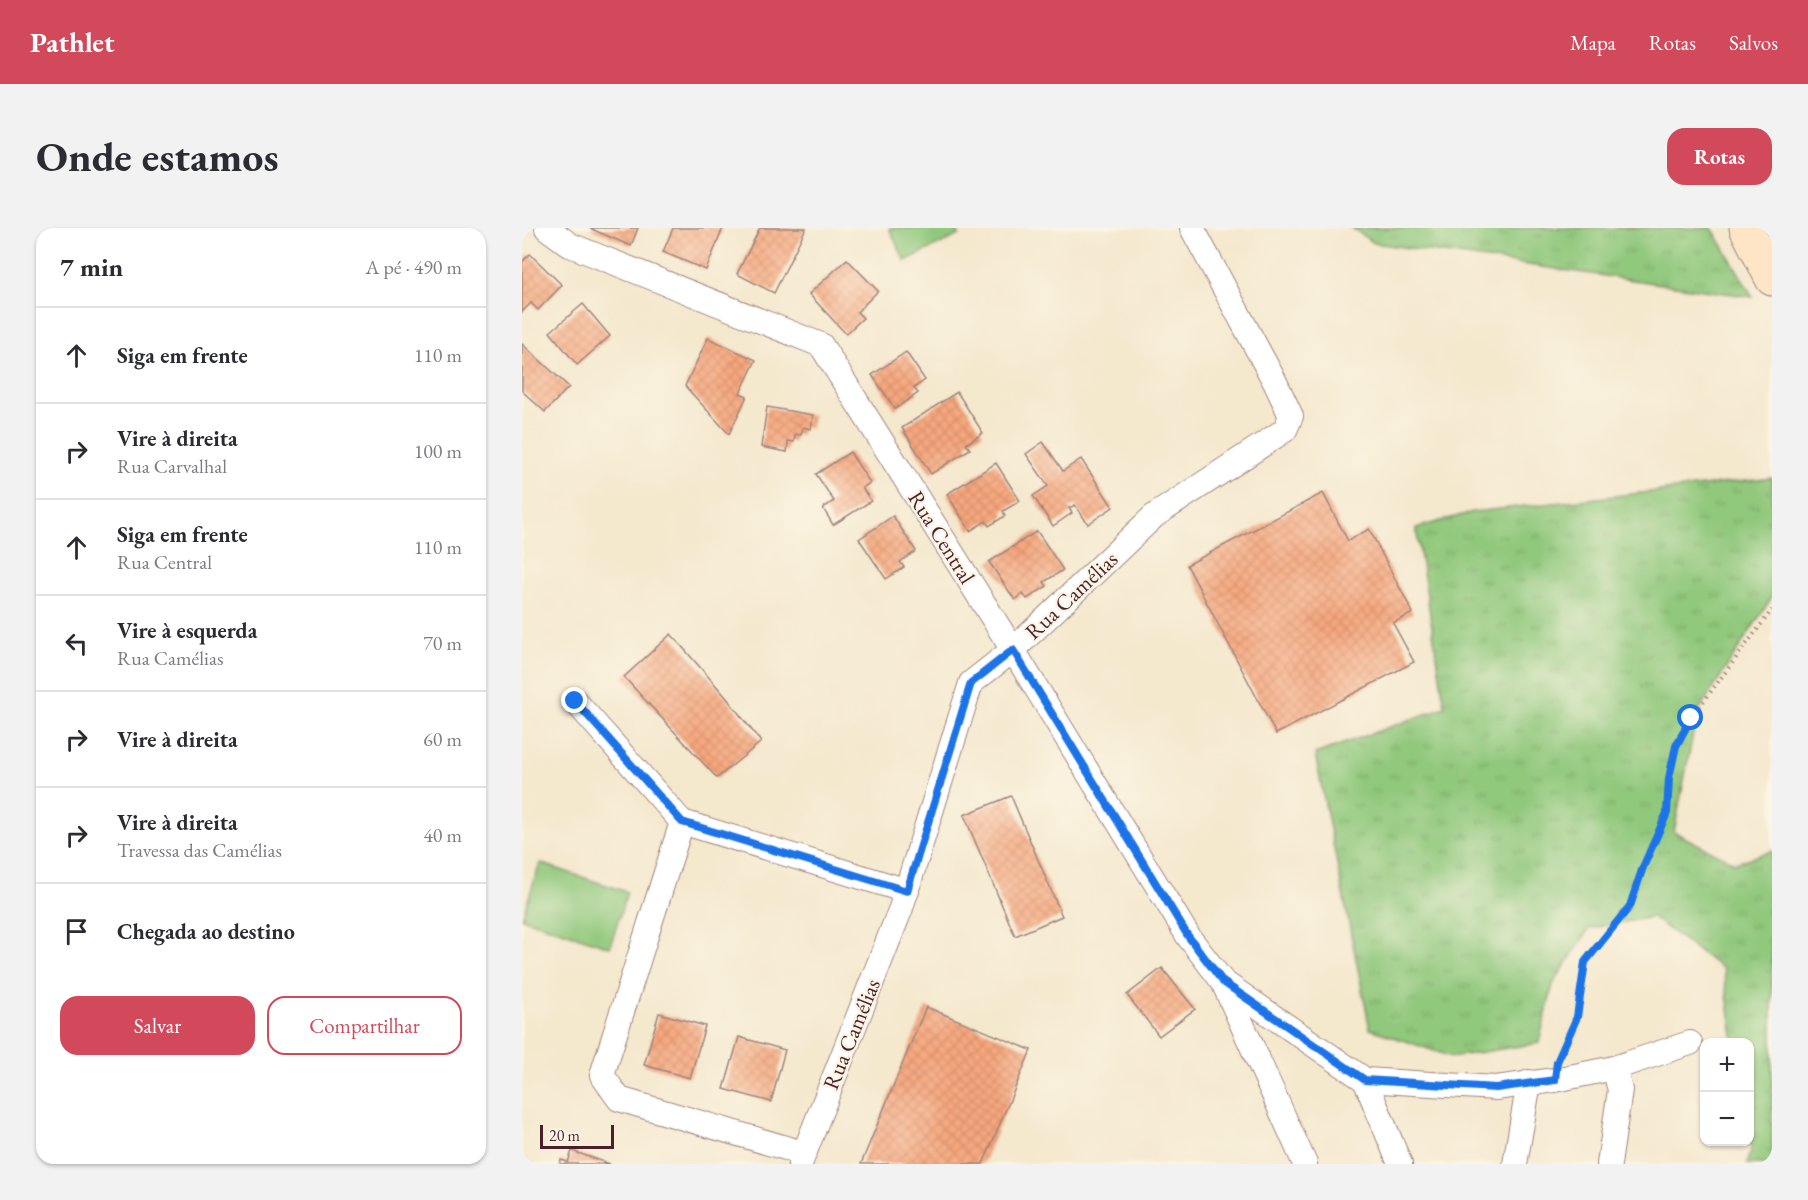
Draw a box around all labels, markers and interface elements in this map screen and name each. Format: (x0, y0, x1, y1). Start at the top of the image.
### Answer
text: Pathlet (30, 24, 114, 60)
text: Mapa (1570, 29, 1616, 56)
text: Rotas (1649, 29, 1696, 56)
text: Salvos (1729, 29, 1778, 56)
button: Rotas (1667, 128, 1772, 185)
text: Onde estamos (36, 129, 279, 184)
text: 7 min (60, 250, 123, 284)
text: A pé · 490 m (366, 254, 462, 280)
icon: ahead (60, 339, 93, 372)
text: Siga em frente (117, 341, 248, 370)
text: 110 m (414, 342, 462, 368)
text: Vire à direita (117, 424, 238, 453)
icon: right (60, 435, 93, 468)
text: 100 m (414, 438, 462, 464)
text: Rua Carvalhal (117, 453, 227, 479)
street label: Rua Central (902, 485, 982, 589)
text: Siga em frente (117, 520, 248, 549)
icon: ahead (60, 531, 93, 564)
text: 110 m (414, 534, 462, 560)
street label: Rua Camélias (1019, 545, 1124, 646)
text: Rua Central (117, 549, 212, 575)
text: Vire à esquerda (117, 616, 257, 645)
icon: left (60, 627, 93, 660)
text: 70 m (423, 630, 462, 656)
text: Rua Camélias (117, 645, 223, 671)
route end (561, 687, 587, 713)
route start (1677, 704, 1703, 730)
icon: right (60, 723, 93, 756)
text: Vire à direita (117, 725, 238, 754)
text: 60 m (423, 726, 462, 752)
text: Vire à direita (117, 808, 238, 837)
icon: right (60, 819, 93, 852)
text: 40 m (423, 822, 462, 848)
text: Travessa das Camélias (117, 837, 282, 863)
icon: arrive (60, 915, 93, 948)
text: Chegada ao destino (117, 917, 295, 946)
street label: Rua Camélias (816, 974, 887, 1094)
button: Salvar (60, 996, 255, 1055)
button: Compartilhar (267, 996, 462, 1055)
map controls (1700, 1038, 1754, 1146)
button: + (1700, 1038, 1754, 1092)
button: − (1700, 1092, 1754, 1146)
scale bar (540, 1122, 614, 1150)
text: 20 m (549, 1125, 580, 1146)

